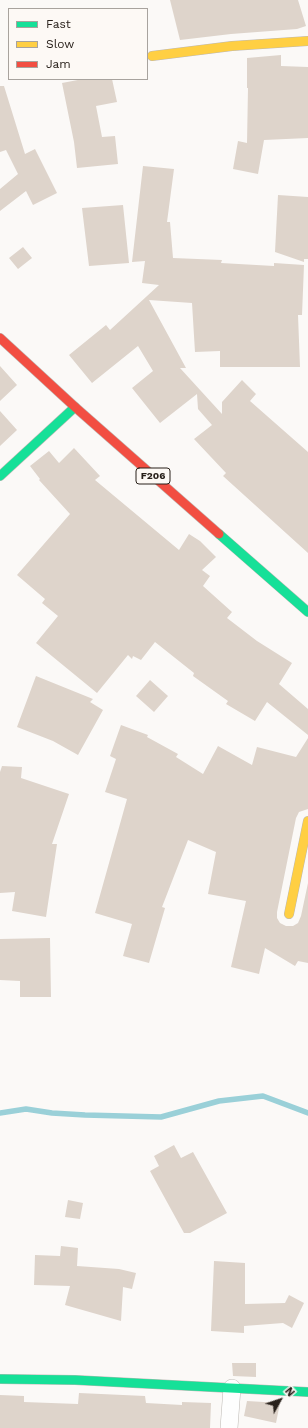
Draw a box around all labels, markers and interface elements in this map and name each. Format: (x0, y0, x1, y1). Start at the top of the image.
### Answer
legend (8, 8, 148, 80)
text: Fast (46, 17, 71, 31)
text: Slow (46, 37, 74, 51)
text: Jam (46, 57, 71, 71)
road number: F206 (136, 468, 170, 484)
north arrow (260, 1380, 300, 1420)
text: N (282, 1385, 297, 1399)

